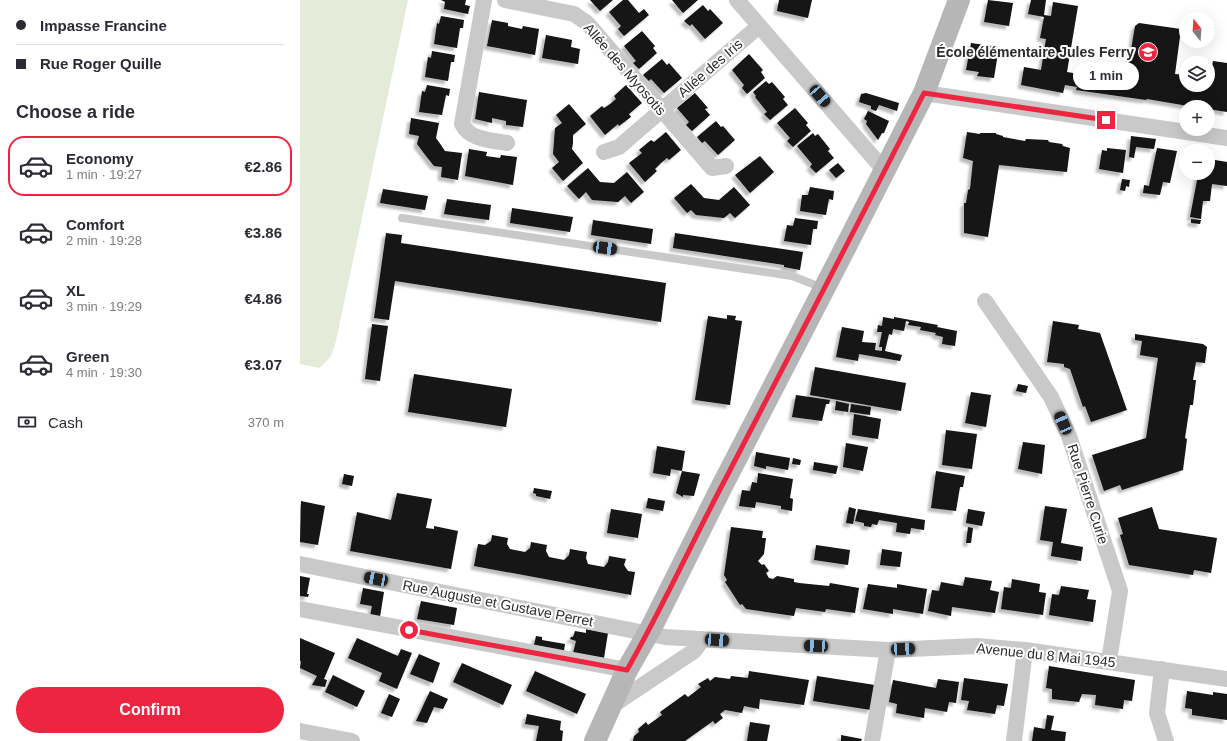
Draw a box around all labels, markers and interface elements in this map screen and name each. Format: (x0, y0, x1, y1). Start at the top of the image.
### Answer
north arrow (1179, 12, 1215, 48)
map controls (1179, 12, 1215, 180)
text: Impasse Francine (40, 17, 167, 34)
street label: Allée des Myosotis (581, 20, 669, 118)
street label: Allée des Iris (675, 36, 745, 100)
school or university icon: École élémentaire Jules Ferry (1137, 41, 1159, 63)
place label: École élémentaire Jules Ferry (936, 44, 1134, 60)
text: Rue Roger Quille (40, 55, 162, 72)
button: layers (1179, 56, 1215, 92)
callout: 1 min (1073, 62, 1139, 90)
text: 1 min (1089, 68, 1123, 83)
car (808, 83, 832, 109)
button: + (1179, 100, 1215, 136)
text: Choose a ride (16, 102, 135, 122)
route end (1097, 111, 1115, 129)
button: − (1179, 144, 1215, 180)
icon: car (18, 148, 54, 184)
text: Economy (66, 150, 134, 167)
text: €2.86 (244, 158, 282, 175)
text: 1 min · 19:27 (66, 167, 142, 182)
icon: car (18, 214, 54, 250)
text: Comfort (66, 216, 124, 233)
text: €3.86 (244, 224, 282, 241)
text: 2 min · 19:28 (66, 233, 142, 248)
car (592, 240, 618, 256)
icon: car (18, 280, 54, 316)
text: XL (66, 282, 85, 299)
text: €4.86 (244, 290, 282, 307)
text: 3 min · 19:29 (66, 299, 142, 314)
icon: car (18, 346, 54, 382)
text: Green (66, 348, 109, 365)
text: €3.07 (244, 356, 282, 373)
text: 4 min · 19:30 (66, 365, 142, 380)
car (1053, 410, 1073, 436)
icon: cash (16, 411, 38, 433)
text: Cash (48, 414, 83, 431)
text: 370 m (248, 415, 284, 430)
street label: Rue Pierre Curie (1064, 442, 1112, 546)
car (363, 571, 389, 587)
street label: Rue Auguste et Gustave Perret (401, 577, 595, 629)
route start (400, 621, 418, 639)
car (705, 633, 729, 647)
car (804, 639, 828, 653)
street label: Avenue du 8 Mai 1945 (976, 640, 1117, 670)
car (891, 642, 915, 656)
button: Confirm (16, 687, 284, 733)

